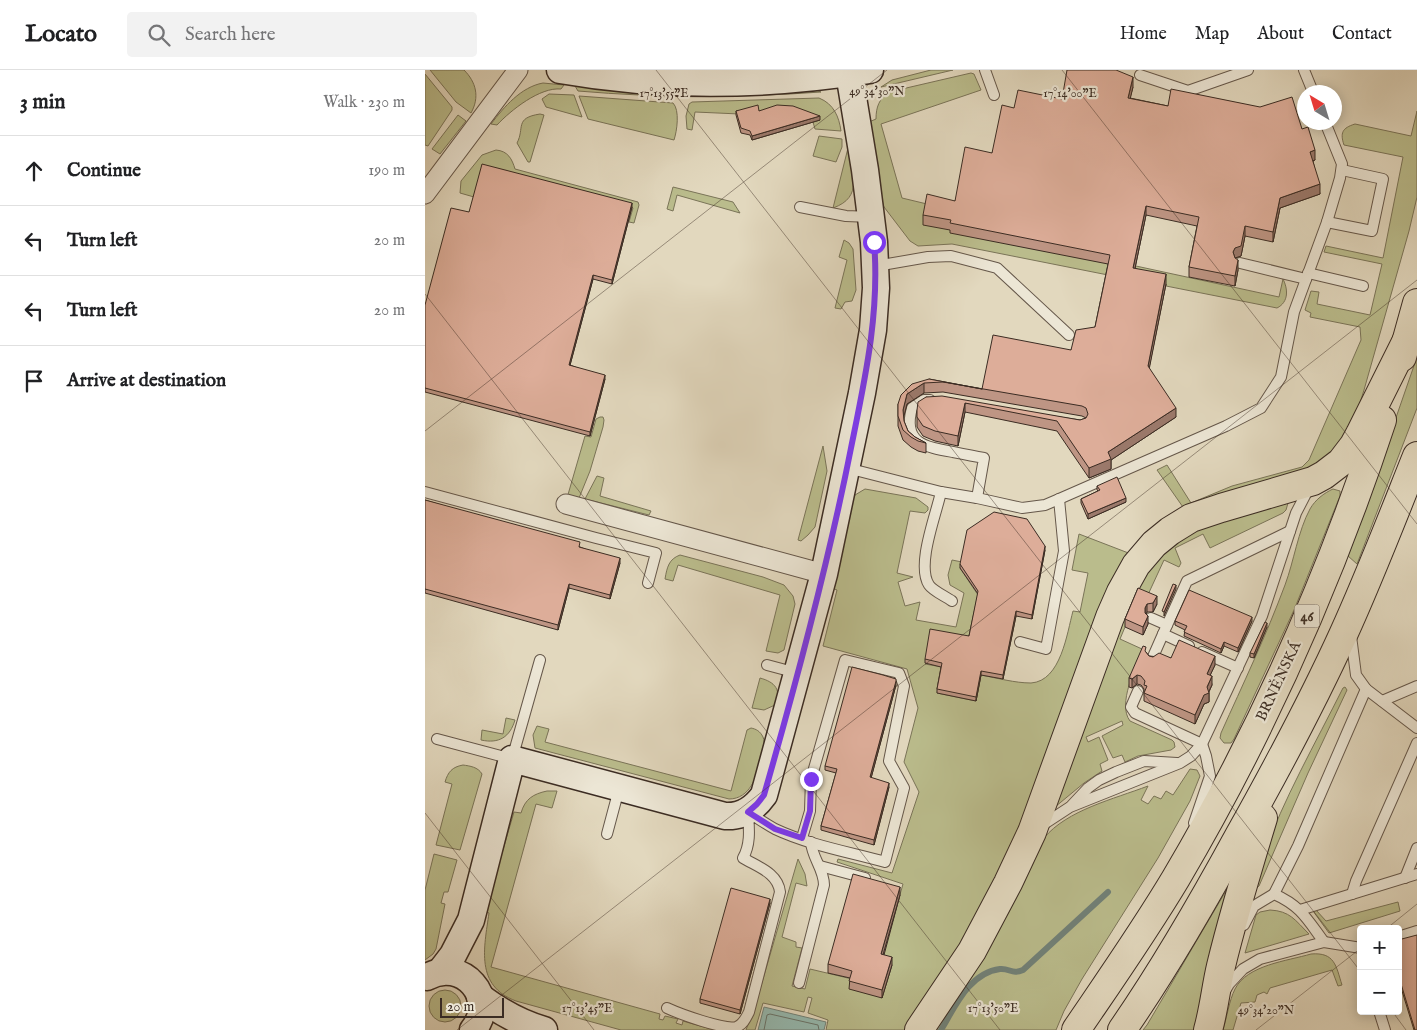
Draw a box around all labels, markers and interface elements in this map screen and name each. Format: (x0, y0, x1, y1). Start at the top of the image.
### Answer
search box (127, 12, 477, 57)
text: Locato (25, 19, 97, 50)
icon: search (145, 21, 173, 49)
text: Search here (185, 23, 276, 47)
text: Home (1120, 23, 1167, 46)
text: Map (1195, 23, 1229, 46)
text: About (1257, 23, 1304, 46)
text: Contact (1332, 23, 1392, 46)
text: 49°34'30"N (849, 84, 905, 99)
north arrow (1297, 85, 1342, 130)
text: 17°13'55"E (639, 86, 689, 101)
text: 17°14'00"E (1043, 86, 1097, 101)
text: 3 min (20, 89, 65, 116)
text: Walk · 230 m (323, 93, 405, 113)
icon: ahead (20, 157, 48, 185)
text: Continue (67, 159, 141, 183)
text: 190 m (368, 161, 405, 181)
icon: left (20, 227, 48, 255)
text: Turn left (67, 229, 138, 253)
text: 20 m (374, 231, 405, 251)
route start (863, 231, 886, 254)
icon: left (20, 297, 48, 325)
text: Turn left (67, 299, 138, 323)
text: 20 m (374, 301, 405, 321)
icon: arrive (20, 367, 48, 395)
text: Arrive at destination (67, 369, 226, 393)
road number: 46 (1295, 604, 1319, 628)
street label: BRNĚNSKÁ (1252, 637, 1306, 724)
route end (800, 768, 823, 791)
map controls (1357, 925, 1402, 1015)
button: + (1357, 925, 1402, 970)
button: − (1357, 970, 1402, 1015)
scale bar (440, 995, 504, 1018)
text: 20 m (447, 998, 474, 1016)
text: 17°13'45"E (562, 1001, 612, 1016)
text: 17°13'50"E (968, 1001, 1018, 1016)
text: 49°34'20"N (1238, 1003, 1295, 1018)

